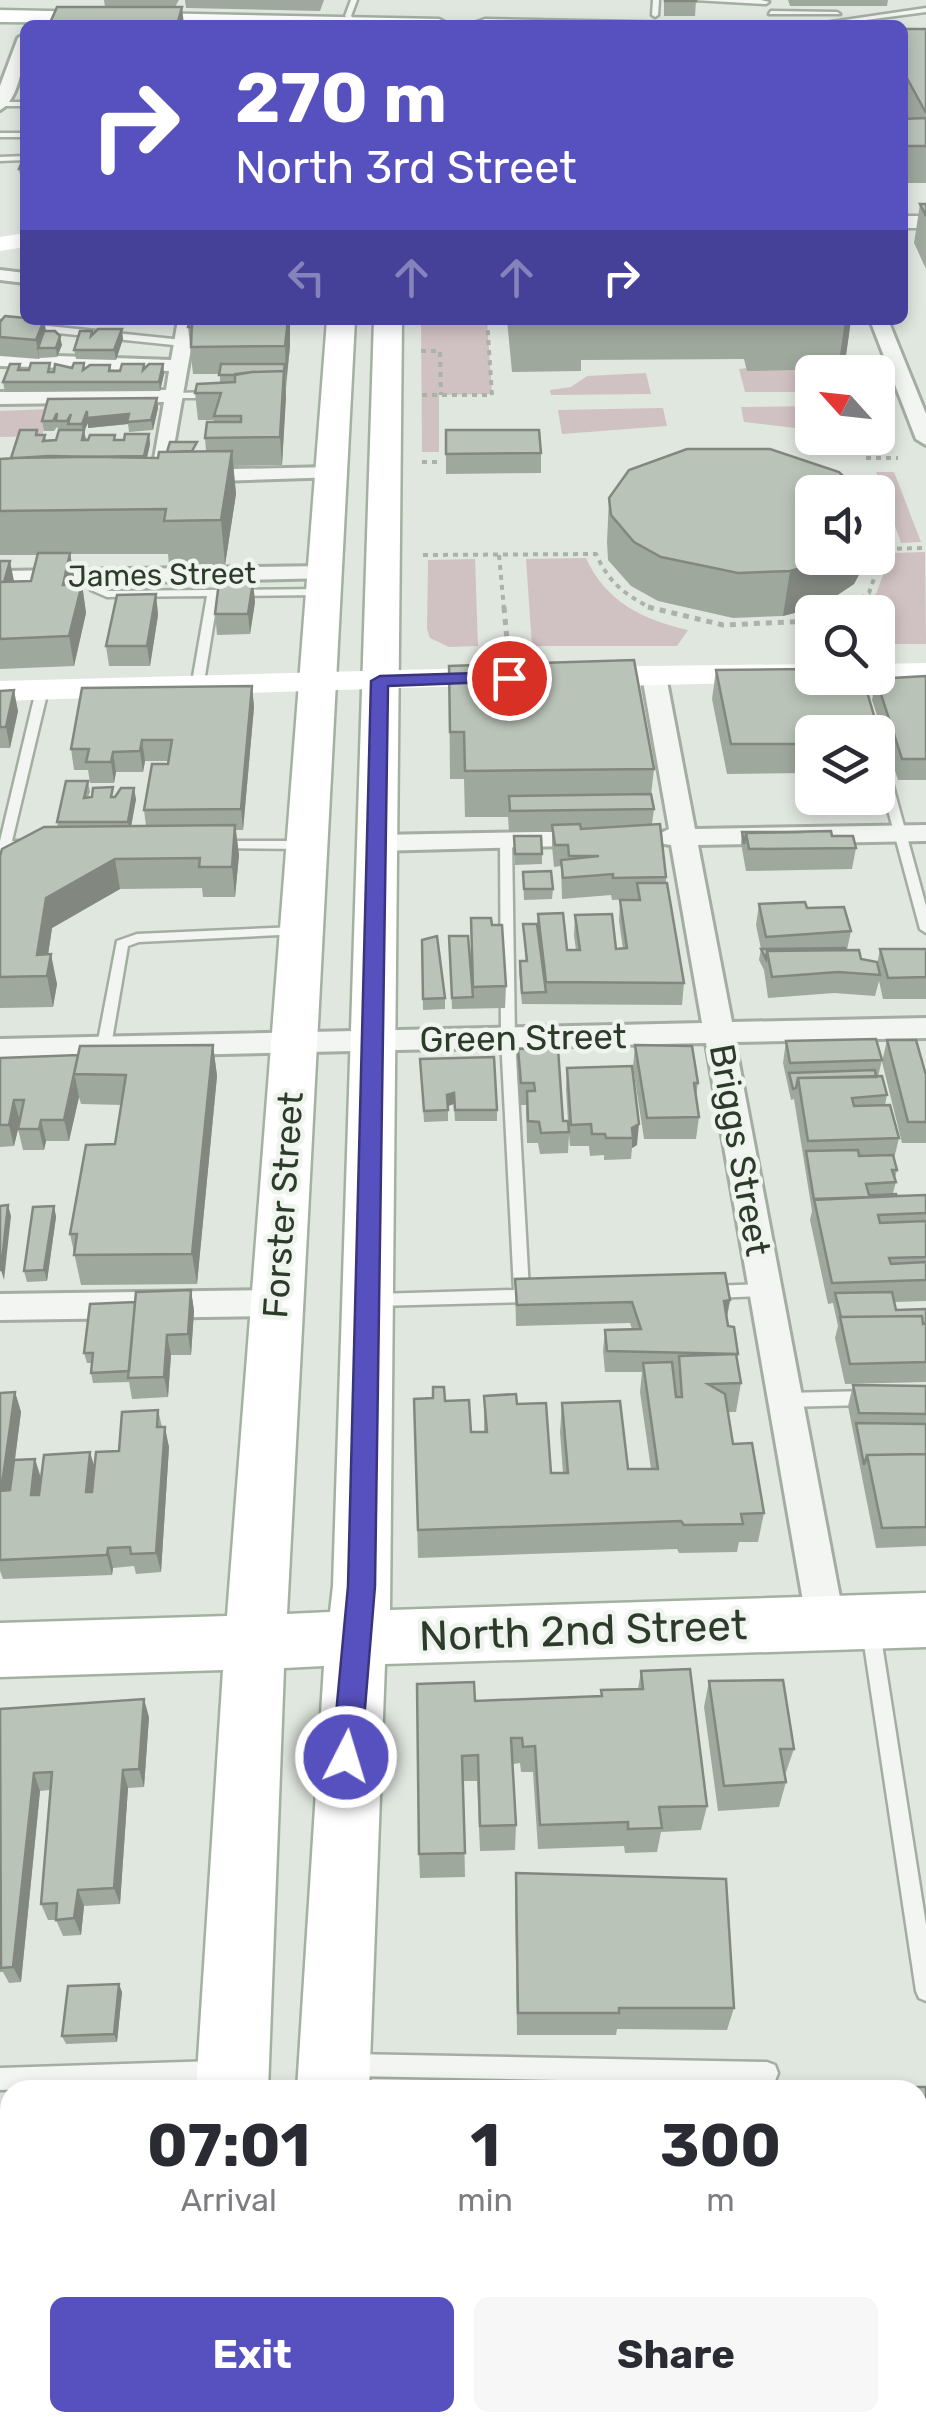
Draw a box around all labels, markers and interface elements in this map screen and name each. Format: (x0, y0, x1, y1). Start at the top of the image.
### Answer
text: 270 m (235, 57, 447, 140)
icon: right (70, 60, 200, 190)
text: North 3rd Street (235, 141, 577, 194)
icon: left (279, 250, 334, 305)
icon: ahead (384, 250, 439, 305)
icon: ahead (489, 250, 544, 305)
icon: right (594, 250, 649, 305)
north arrow (795, 355, 895, 455)
map controls (795, 355, 895, 815)
button: sound (795, 475, 895, 575)
street label: James Street (68, 555, 257, 595)
button: search (795, 595, 895, 695)
pin (467, 636, 552, 721)
icon: arrive (482, 651, 537, 706)
button: layers (795, 715, 895, 815)
street label: Green Street (419, 1015, 627, 1061)
street label: Briggs Street (701, 1041, 779, 1259)
street label: Forster Street (254, 1090, 312, 1320)
street label: North 2nd Street (418, 1600, 748, 1662)
position arrow (294, 1705, 398, 1809)
text: 07:01 (147, 2110, 310, 2181)
text: 1 (470, 2110, 500, 2181)
text: 300 (660, 2110, 781, 2181)
text: Arrival (181, 2181, 277, 2219)
text: min (457, 2181, 513, 2219)
text: m (706, 2181, 735, 2219)
button: Exit (50, 2297, 454, 2412)
button: Share (474, 2297, 878, 2412)

